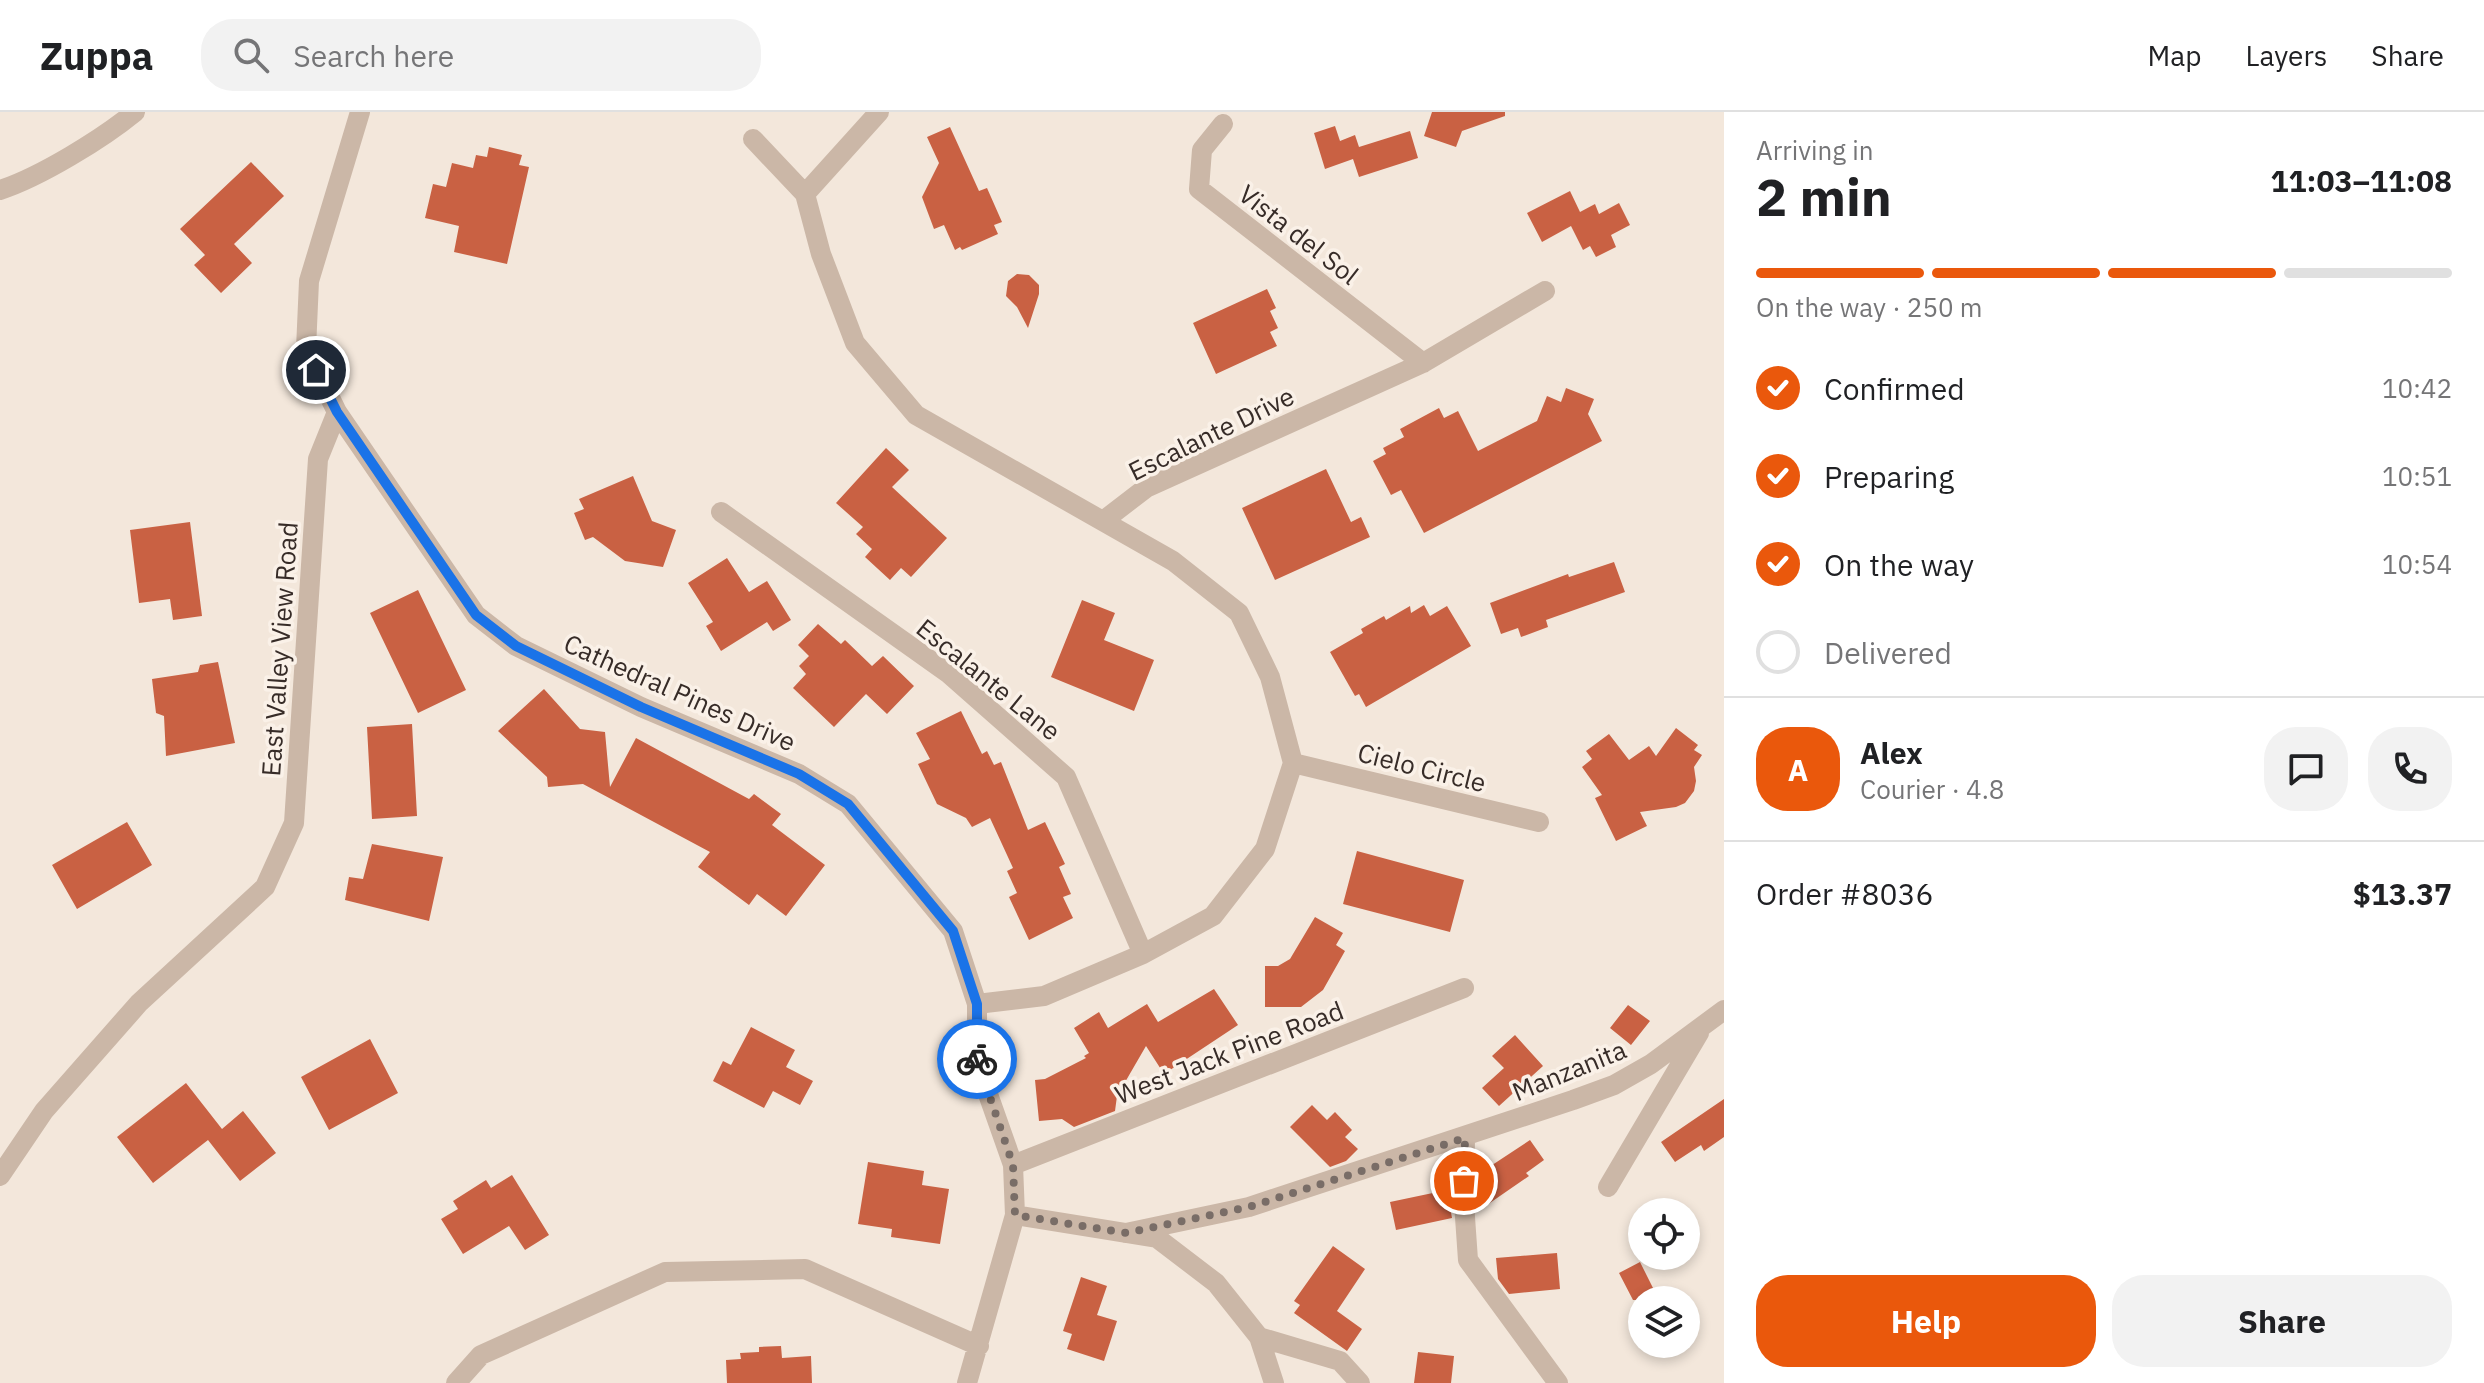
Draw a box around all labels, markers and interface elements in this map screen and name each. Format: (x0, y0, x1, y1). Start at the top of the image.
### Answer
search box (201, 19, 761, 91)
text: Zuppa (40, 31, 153, 80)
icon: search (229, 33, 273, 77)
text: Search here (293, 36, 454, 75)
text: Map (2147, 37, 2201, 74)
text: Layers (2245, 37, 2327, 74)
text: Share (2371, 37, 2444, 74)
text: Arriving in (1756, 133, 1873, 167)
text: 11:03–11:08 (2271, 161, 2452, 200)
text: 2 min (1756, 163, 1892, 230)
street label: Vista del Sol (1232, 177, 1366, 291)
text: On the way · 250 m (1756, 290, 1982, 324)
pin (282, 336, 350, 404)
icon: home (294, 348, 338, 392)
icon: check (1756, 366, 1800, 410)
text: Confirmed (1824, 369, 1965, 408)
text: 10:42 (2382, 371, 2452, 405)
street label: Escalante Drive (1123, 378, 1299, 488)
icon: check (1756, 454, 1800, 498)
text: Preparing (1824, 457, 1954, 496)
text: 10:51 (2382, 459, 2452, 493)
street label: East Valley View Road (253, 520, 305, 778)
icon: check (1756, 542, 1800, 586)
text: On the way (1824, 545, 1974, 584)
text: 10:54 (2382, 547, 2452, 581)
street label: Escalante Lane (910, 610, 1068, 748)
street label: Cathedral Pines Drive (559, 626, 801, 758)
text: Delivered (1824, 633, 1952, 672)
button: chat (2264, 727, 2348, 811)
button: phone (2368, 727, 2452, 811)
text: Alex (1860, 733, 1923, 772)
street label: Cielo Circle (1354, 735, 1490, 799)
text: A (1788, 750, 1808, 789)
text: Courier · 4.8 (1860, 772, 2004, 806)
text: Order #8036 (1756, 874, 1933, 913)
text: $13.37 (2353, 874, 2452, 913)
street label: West Jack Pine Road (1110, 993, 1348, 1111)
courier (937, 1019, 1017, 1099)
street label: Manzanita (1507, 1032, 1631, 1108)
icon: bike (955, 1037, 999, 1081)
pin (1430, 1147, 1498, 1215)
icon: bag (1442, 1159, 1486, 1203)
map controls (1628, 1198, 1700, 1358)
button: locate (1628, 1198, 1700, 1270)
button: Help (1756, 1275, 2096, 1367)
button: Share (2112, 1275, 2452, 1367)
button: layers (1628, 1286, 1700, 1358)

